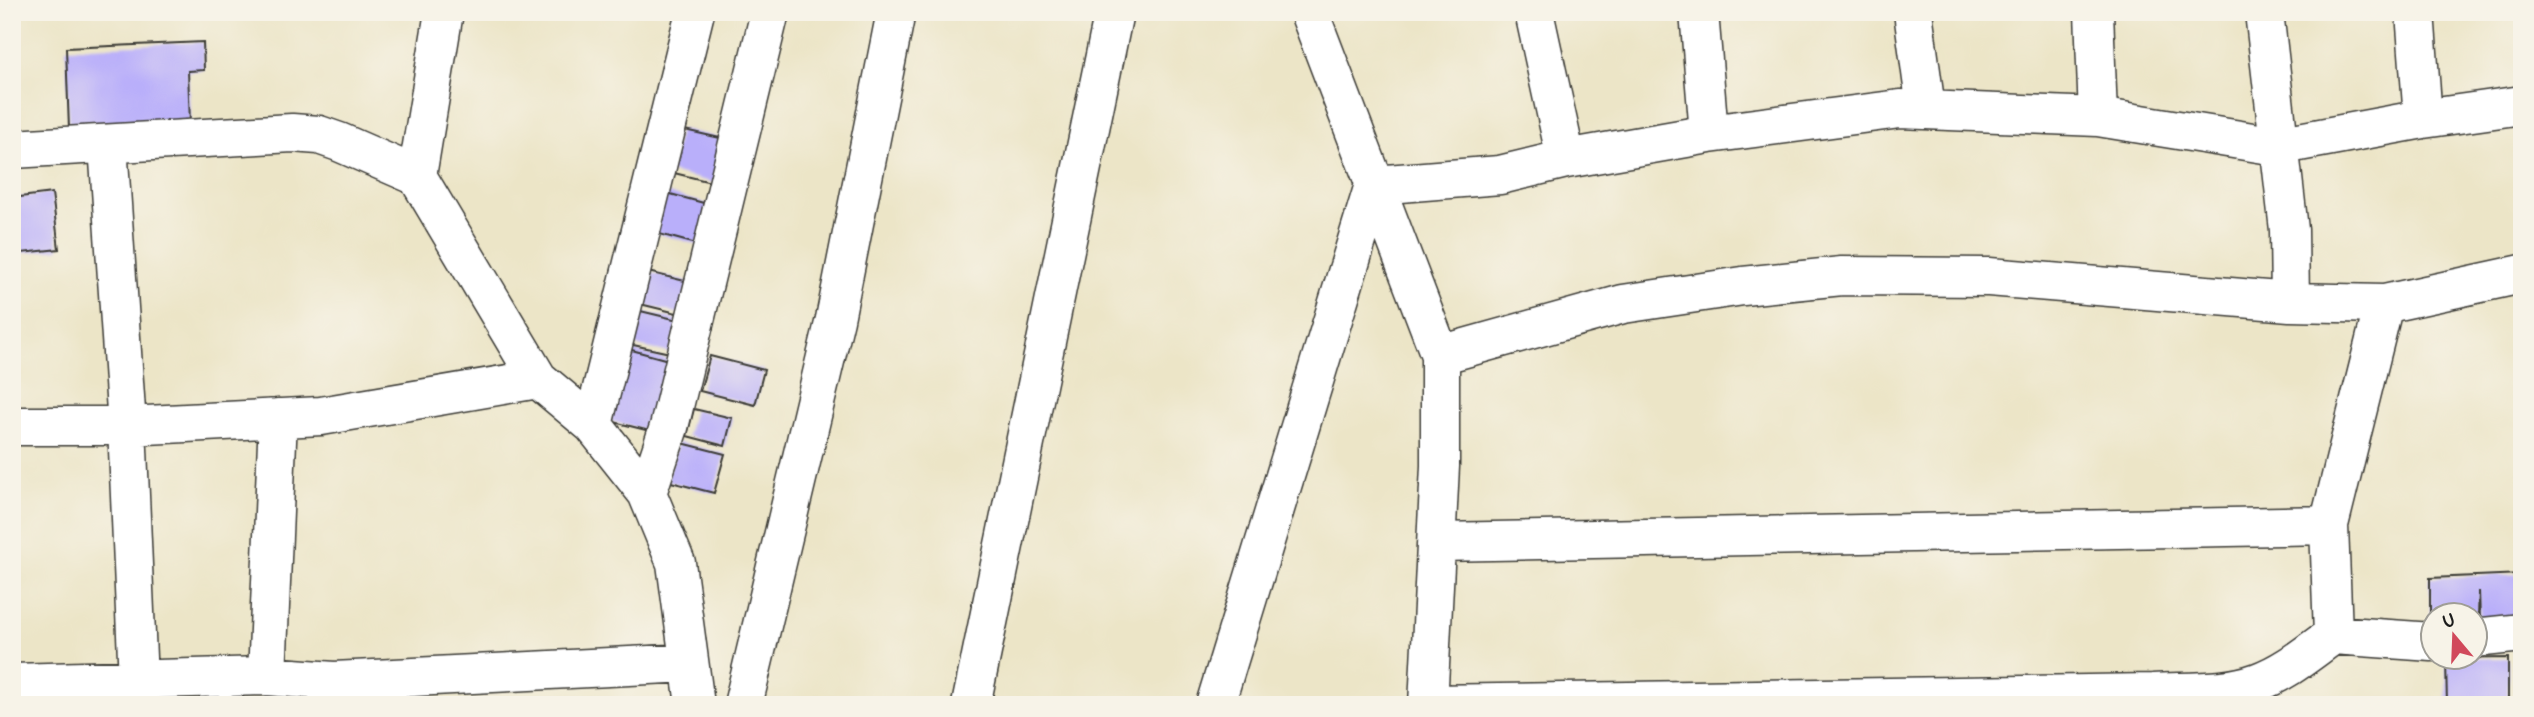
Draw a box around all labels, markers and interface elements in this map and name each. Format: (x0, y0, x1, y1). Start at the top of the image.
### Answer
north arrow (2418, 602, 2488, 672)
text: U (2439, 606, 2458, 634)

